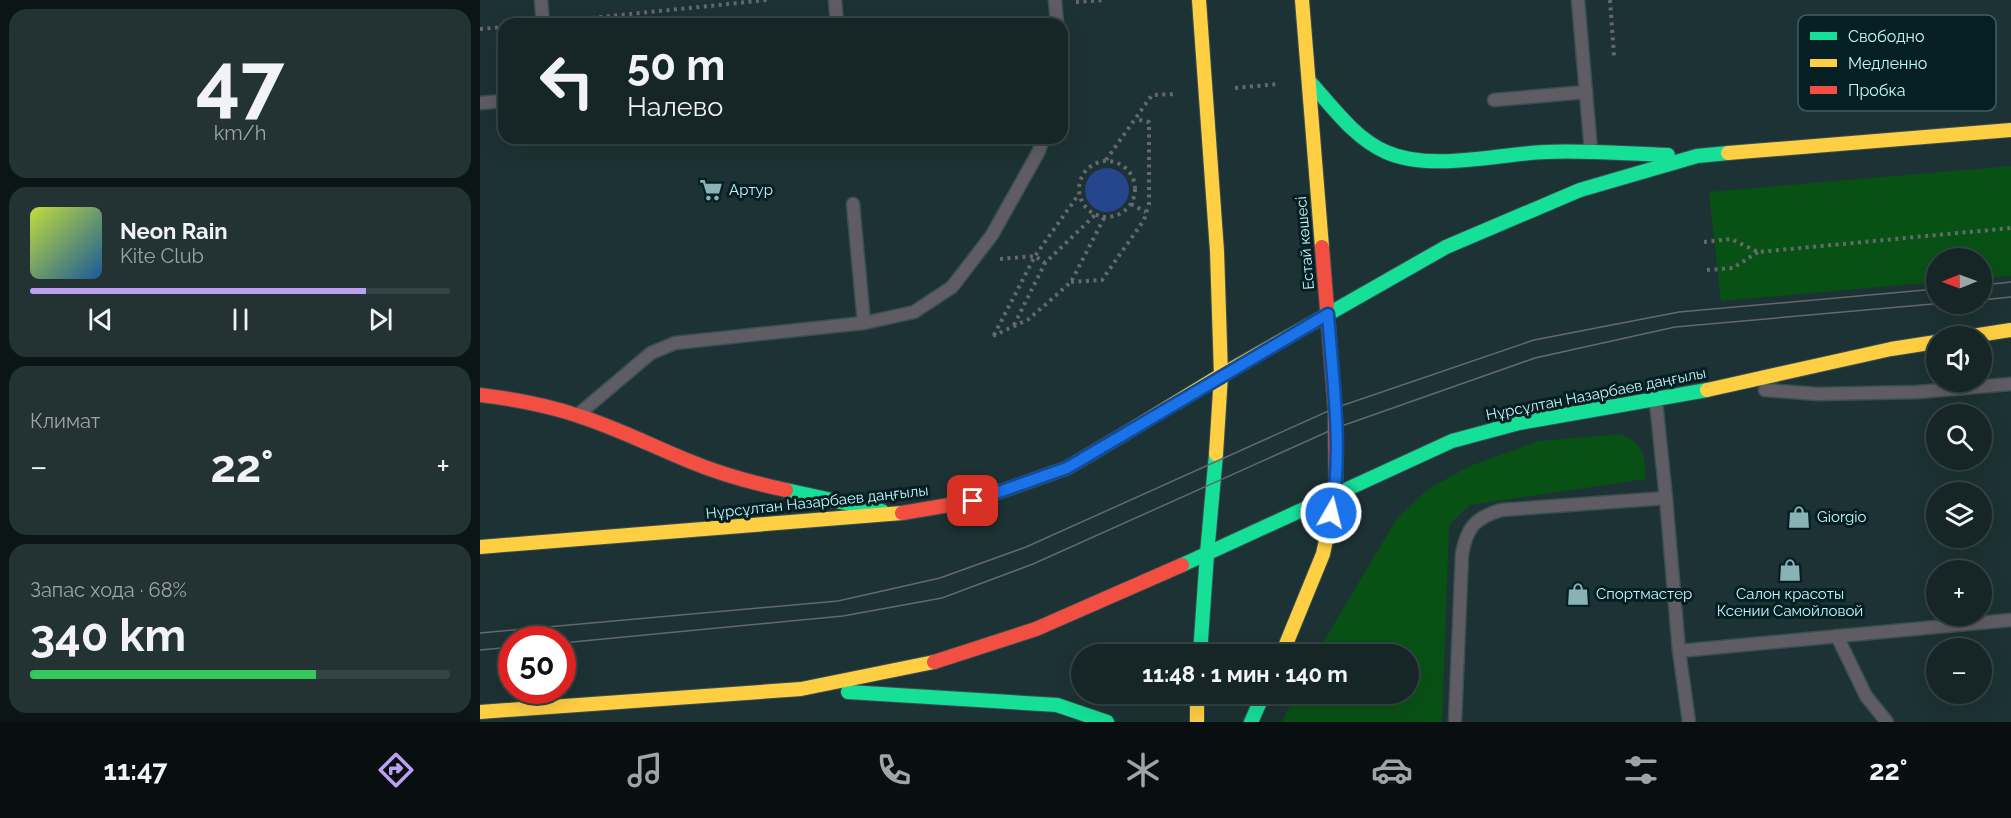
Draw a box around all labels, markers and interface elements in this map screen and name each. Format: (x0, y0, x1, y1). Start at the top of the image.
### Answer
legend (1798, 15, 1996, 111)
text: Свободно (1848, 27, 1924, 46)
text: 47 (196, 36, 284, 127)
text: 50 m (627, 41, 725, 90)
icon: left (528, 42, 606, 120)
text: Медленно (1848, 54, 1927, 73)
text: Пробка (1848, 81, 1906, 100)
text: Налево (627, 91, 723, 122)
text: km/h (214, 121, 266, 145)
supermarket icon: Артур (698, 177, 724, 203)
place label: Артур (729, 181, 773, 199)
street label: Естай көшесі (1292, 196, 1318, 290)
text: Neon Rain (120, 218, 228, 244)
text: Kite Club (120, 244, 204, 268)
north arrow (1926, 248, 1992, 314)
map controls (1926, 248, 1992, 704)
icon: previous (84, 303, 117, 336)
icon: pause (224, 303, 257, 336)
icon: next (364, 303, 397, 336)
button: sound (1926, 326, 1992, 392)
street label: Нұрсұлтан Назарбаев даңғылы (1484, 364, 1708, 424)
button: search (1926, 404, 1992, 470)
text: Климат (30, 409, 100, 433)
text: 22° (210, 440, 274, 493)
text: − (30, 447, 48, 486)
text: + (436, 447, 450, 486)
pin (947, 475, 998, 526)
street label: Нұрсұлтан Назарбаев даңғылы (705, 481, 929, 523)
position arrow (1299, 481, 1363, 545)
button: layers (1926, 482, 1992, 548)
icon: arrive (956, 484, 989, 517)
shop icon: Giorgio (1786, 504, 1812, 530)
place label: Giorgio (1817, 508, 1867, 526)
shop icon: Салон красоты Ксении Самойловой (1777, 557, 1803, 583)
button: + (1926, 560, 1992, 626)
text: Запас хода · 68% (30, 578, 187, 602)
shop icon: Спортмастер (1565, 581, 1591, 607)
place label: Спортмастер (1596, 585, 1692, 603)
place label: Салон красоты Ксении Самойловой (1717, 585, 1863, 620)
text: 340 km (30, 609, 186, 662)
speed limit sign: 50 (498, 626, 576, 704)
button: − (1926, 638, 1992, 704)
text: 11:48 · 1 мин · 140 m (1142, 661, 1348, 687)
icon: directions (375, 749, 417, 791)
icon: music (624, 749, 666, 791)
icon: phone (873, 749, 915, 791)
icon: climate (1122, 749, 1164, 791)
icon: car (1371, 749, 1413, 791)
icon: filters (1620, 749, 1662, 791)
text: 11:47 (104, 755, 167, 786)
text: 22° (1869, 755, 1907, 786)

